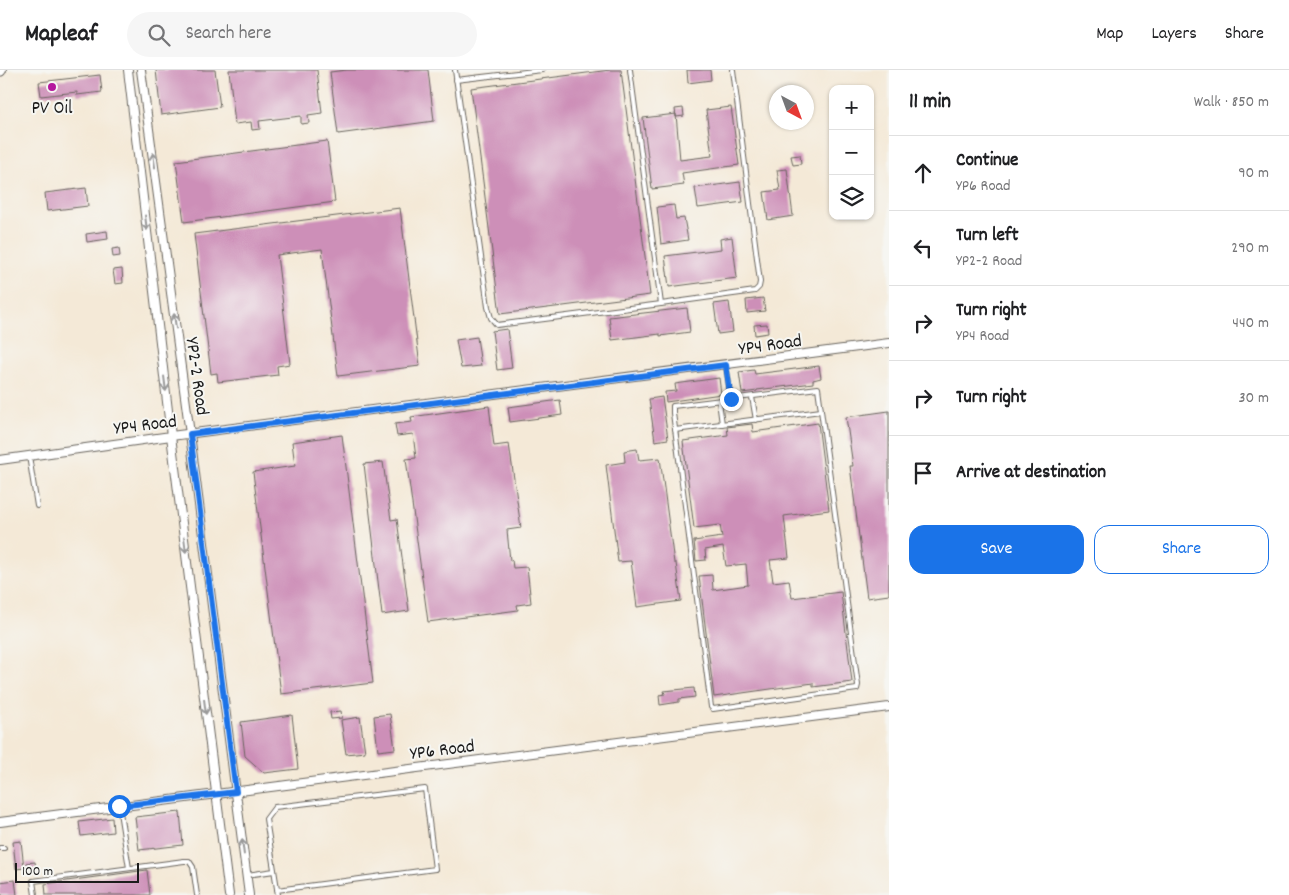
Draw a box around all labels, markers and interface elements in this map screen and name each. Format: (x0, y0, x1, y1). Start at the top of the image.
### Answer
search box (127, 12, 477, 57)
text: Mapleaf (25, 18, 97, 52)
icon: search (145, 21, 173, 49)
text: Search here (185, 21, 271, 48)
text: Map (1096, 22, 1123, 47)
text: Layers (1151, 22, 1197, 47)
text: Share (1225, 22, 1264, 47)
marker: PV Oil (46, 81, 58, 93)
north arrow (769, 85, 814, 130)
map controls (829, 85, 874, 220)
button: + (829, 85, 874, 130)
text: 11 min (909, 88, 951, 118)
text: Walk · 850 m (1194, 91, 1269, 114)
place label: PV Oil (31, 96, 73, 123)
button: − (829, 130, 874, 175)
text: Continue (956, 148, 1018, 175)
one-way arrow (148, 152, 158, 168)
icon: ahead (909, 159, 937, 187)
text: 90 m (1238, 162, 1269, 185)
button: layers (829, 175, 874, 220)
text: YP6 Road (956, 175, 1011, 198)
one-way arrow (141, 214, 151, 230)
text: Turn left (956, 223, 1019, 250)
icon: left (909, 234, 937, 262)
text: 290 m (1231, 237, 1269, 260)
text: YP2-2 Road (956, 250, 1022, 273)
text: Turn right (956, 298, 1027, 325)
icon: right (909, 309, 937, 337)
text: 440 m (1232, 312, 1269, 335)
one-way arrow (170, 313, 180, 329)
text: YP4 Road (956, 325, 1009, 348)
street label: YP4 Road (737, 329, 804, 364)
street label: YP2-2 Road (177, 336, 214, 417)
one-way arrow (160, 376, 170, 392)
icon: right (909, 384, 937, 412)
text: Turn right (956, 385, 1027, 412)
text: 30 m (1239, 387, 1269, 410)
route end (720, 388, 743, 411)
street label: YP4 Road (112, 409, 179, 444)
icon: arrive (909, 459, 937, 487)
text: Arrive at destination (956, 460, 1106, 487)
button: Save (909, 525, 1084, 574)
button: Share (1094, 525, 1269, 574)
one-way arrow (180, 537, 190, 553)
one-way arrow (200, 698, 210, 714)
street label: YP6 Road (409, 734, 476, 769)
route start (108, 795, 131, 818)
one-way arrow (238, 839, 248, 855)
scale bar (15, 860, 139, 883)
text: 100 m (22, 862, 53, 882)

